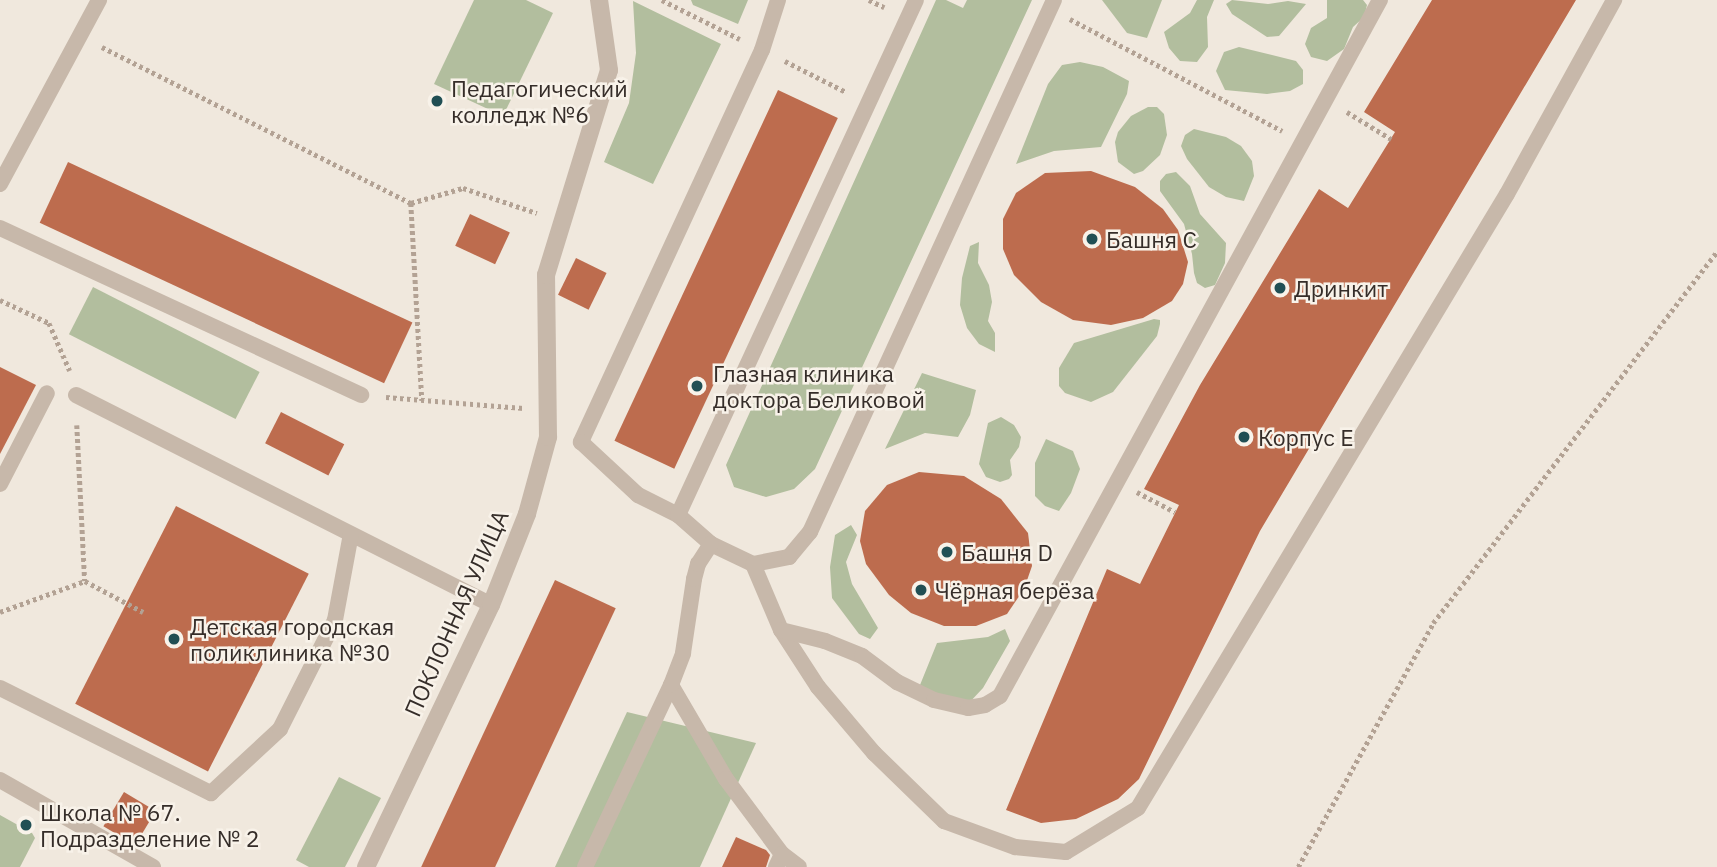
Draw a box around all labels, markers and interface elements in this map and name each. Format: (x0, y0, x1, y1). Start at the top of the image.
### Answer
place label: Педагогический колледж №6 (451, 74, 628, 128)
marker: Педагогический колледж №6 (429, 93, 445, 109)
place label: Башня C (1106, 225, 1197, 253)
marker: Башня C (1084, 231, 1100, 247)
place label: Дринкит (1294, 274, 1388, 302)
marker: Дринкит (1272, 280, 1288, 296)
place label: Глазная клиника доктора Беликовой (713, 359, 925, 413)
marker: Глазная клиника доктора Беликовой (687, 376, 707, 396)
place label: Корпус E (1258, 423, 1354, 451)
marker: Корпус E (1236, 429, 1252, 445)
street label: ПОКЛОННАЯ УЛИЦА (398, 506, 514, 720)
place label: Башня D (961, 538, 1053, 566)
marker: Башня D (939, 544, 955, 560)
place label: Чёрная берёза (935, 576, 1095, 604)
marker: Чёрная берёза (913, 582, 929, 598)
place label: Детская городская поликлиника №30 (190, 612, 394, 666)
marker: Детская городская поликлиника №30 (164, 629, 184, 649)
place label: Школа № 67. Подразделение № 2 (40, 798, 260, 852)
marker: Школа № 67. Подразделение № 2 (18, 817, 34, 833)

